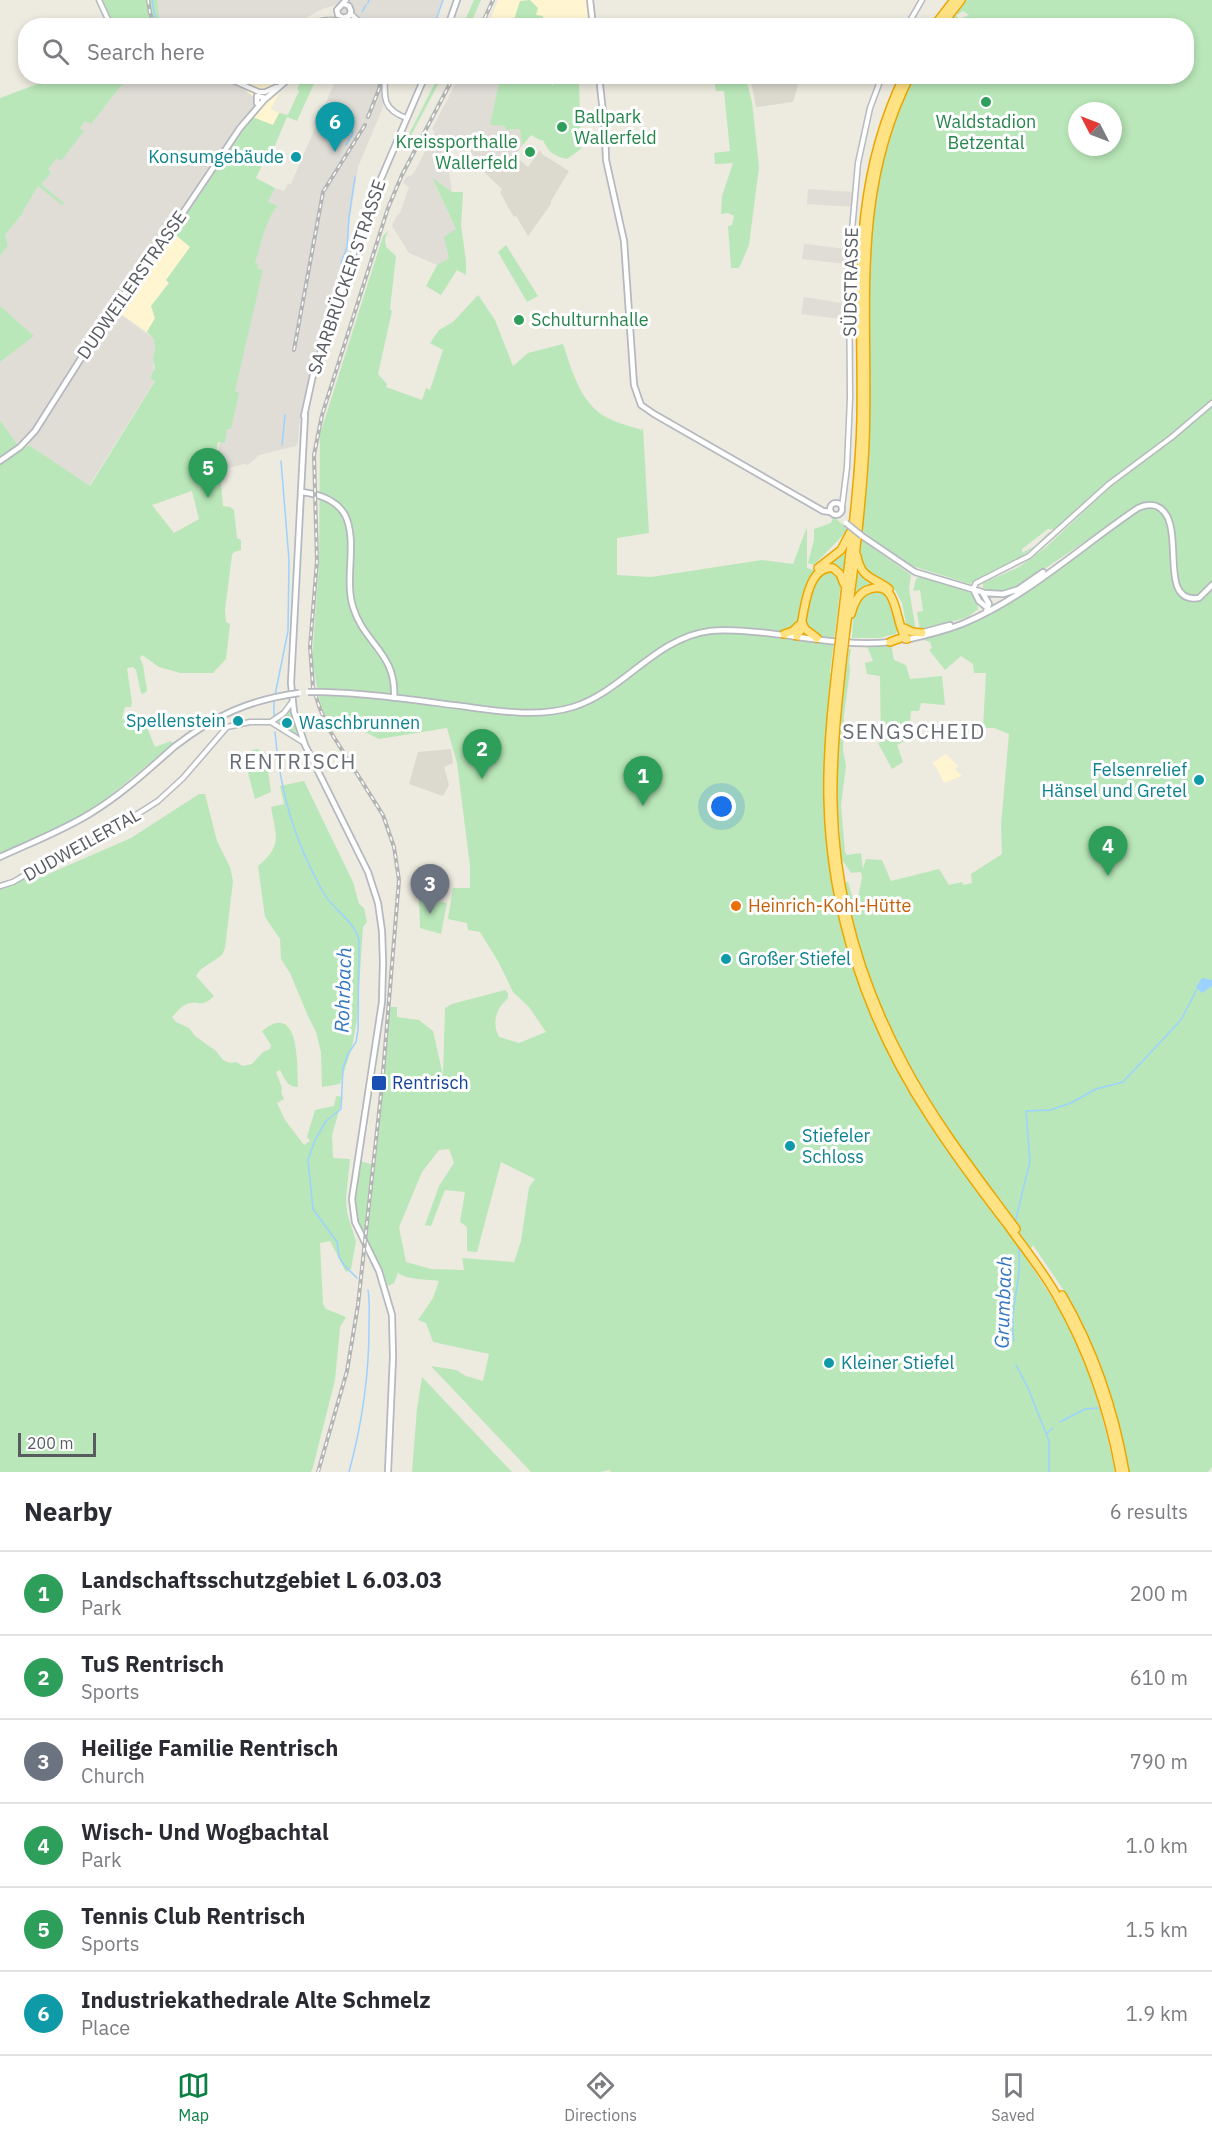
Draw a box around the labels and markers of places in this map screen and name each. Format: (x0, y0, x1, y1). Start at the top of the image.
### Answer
marker: Waldstadion Betzental (979, 95, 993, 109)
pin: 6 (316, 102, 354, 152)
place label: Ballpark Wallerfeld (574, 105, 657, 149)
place label: Waldstadion Betzental (936, 110, 1036, 154)
marker: Ballpark Wallerfeld (555, 120, 569, 134)
place label: Kreissporthalle Wallerfeld (396, 130, 518, 174)
place label: Konsumgebäude (148, 145, 284, 168)
marker: Kreissporthalle Wallerfeld (523, 145, 537, 159)
marker: Konsumgebäude (289, 150, 303, 164)
place label: Schulturnhalle (531, 308, 649, 331)
marker: Schulturnhalle (512, 313, 526, 327)
pin: 5 (188, 448, 228, 498)
place label: Spellenstein (126, 709, 226, 732)
place label: Waschbrunnen (299, 711, 420, 734)
marker: Spellenstein (231, 714, 245, 728)
marker: Waschbrunnen (280, 716, 294, 730)
pin: 2 (462, 730, 502, 779)
pin: 1 (624, 756, 662, 806)
place label: Felsenrelief Hänsel und Gretel (1042, 758, 1187, 802)
marker: Felsenrelief Hänsel und Gretel (1192, 773, 1206, 787)
pin: 4 (1088, 826, 1128, 876)
pin: 3 (410, 864, 450, 914)
place label: Heinrich-Kohl-Hütte (748, 894, 911, 917)
marker: Heinrich-Kohl-Hütte (729, 899, 743, 913)
place label: Großer Stiefel (738, 947, 851, 970)
marker: Großer Stiefel (719, 952, 733, 966)
place label: Rentrisch (392, 1071, 469, 1094)
marker: Rentrisch (370, 1074, 388, 1092)
place label: Stiefeler Schloss (802, 1124, 871, 1168)
marker: Stiefeler Schloss (783, 1139, 797, 1153)
place label: Kleiner Stiefel (841, 1351, 954, 1374)
marker: Kleiner Stiefel (822, 1356, 836, 1370)

